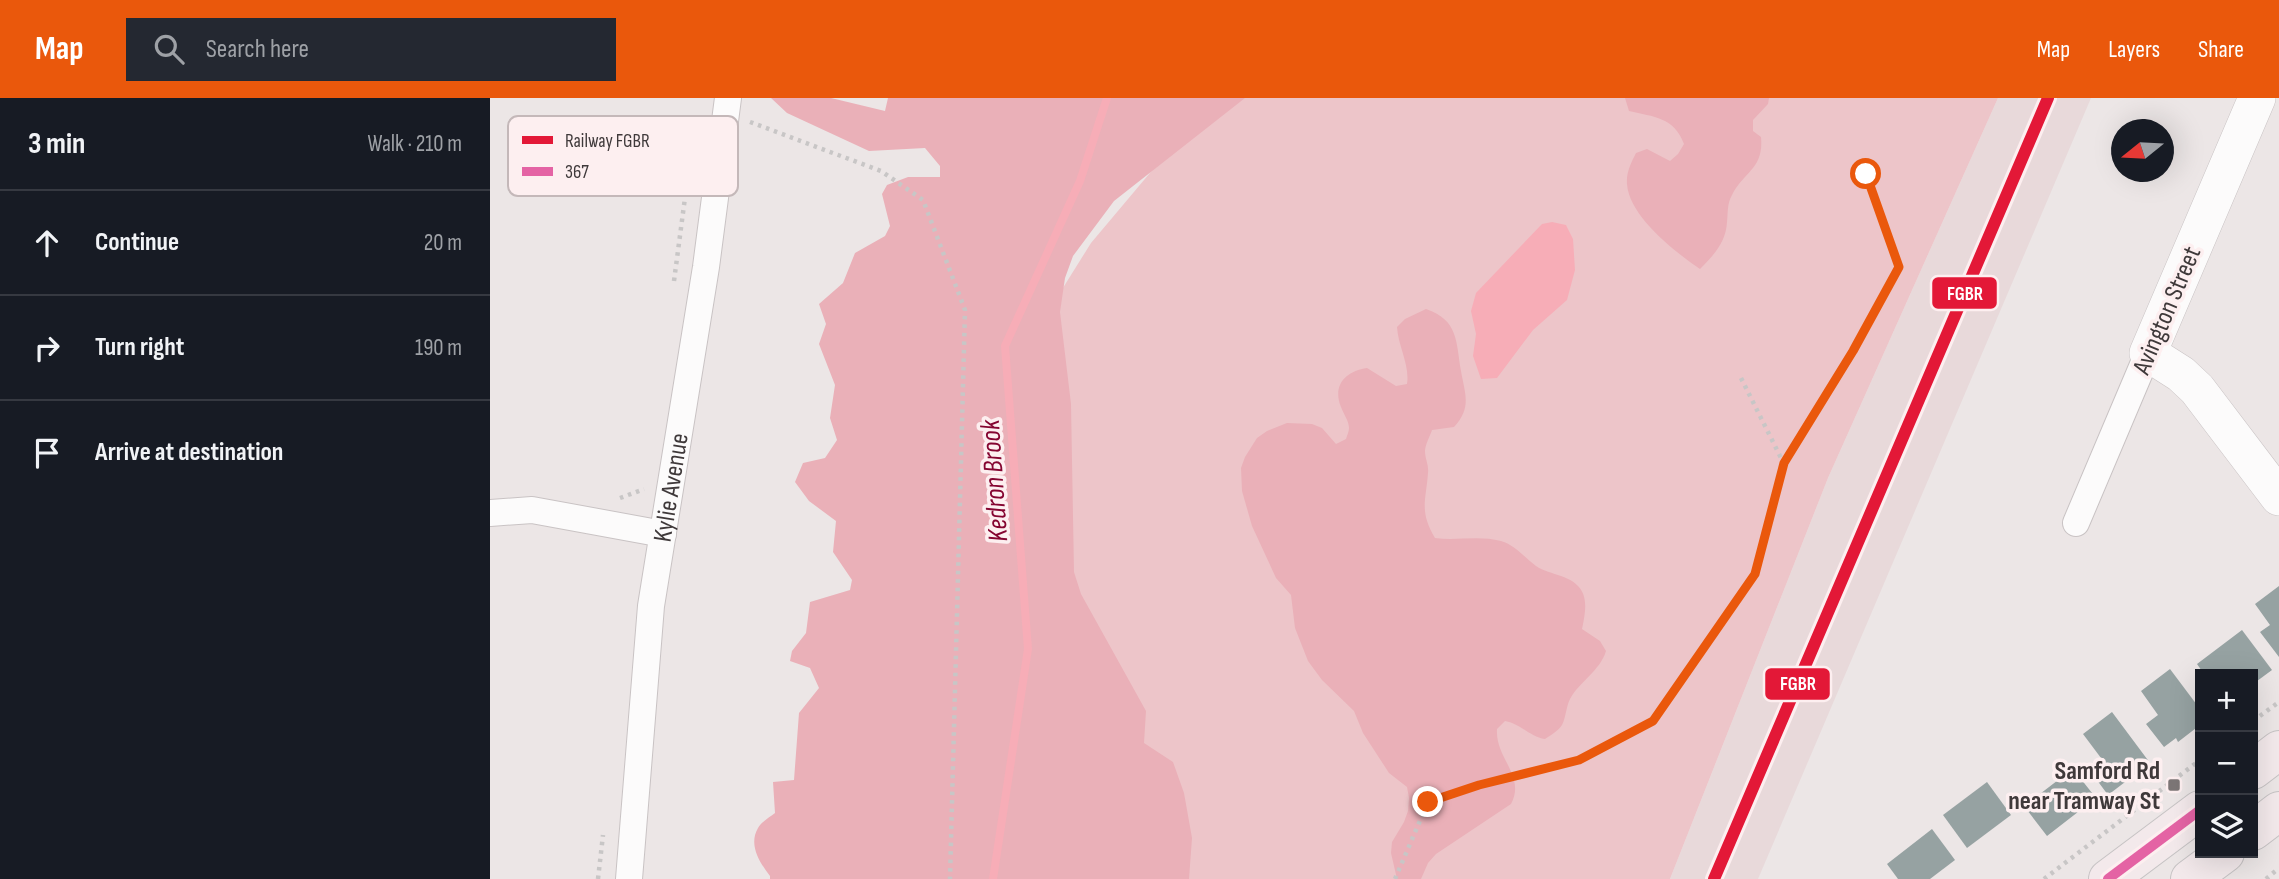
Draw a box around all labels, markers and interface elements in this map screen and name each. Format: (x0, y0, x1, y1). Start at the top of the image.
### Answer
search box (126, 18, 616, 81)
text: Map (35, 29, 84, 69)
icon: search (150, 30, 188, 68)
text: Search here (206, 34, 309, 65)
text: Map (2037, 35, 2070, 64)
text: Layers (2108, 35, 2160, 64)
text: Share (2198, 35, 2244, 64)
legend (508, 116, 738, 196)
north arrow (2111, 119, 2174, 182)
text: 3 min (28, 126, 85, 162)
text: Walk · 210 m (368, 130, 462, 158)
text: Railway FGBR (565, 130, 650, 153)
route start (1850, 158, 1881, 189)
text: 367 (565, 161, 589, 184)
icon: ahead (28, 224, 66, 262)
text: Continue (95, 227, 179, 258)
text: 20 m (424, 229, 462, 257)
street label: Avington Street (2126, 242, 2208, 380)
line badge: FGBR (1931, 276, 1998, 310)
text: FGBR (1947, 283, 1983, 306)
icon: right (28, 329, 66, 367)
text: Turn right (95, 332, 184, 363)
text: 190 m (415, 334, 462, 362)
water label: Kedron Brook (974, 417, 1015, 543)
street label: Kylie Avenue (648, 431, 696, 544)
icon: arrive (28, 434, 66, 472)
text: Arrive at destination (95, 437, 283, 468)
line badge: FGBR (1764, 667, 1831, 701)
map controls (2195, 669, 2258, 858)
button: + (2195, 669, 2258, 732)
text: FGBR (1780, 673, 1816, 696)
button: − (2195, 732, 2258, 795)
place label: Samford Rd near Tramway St (2008, 756, 2160, 817)
marker: Samford Rd near Tramway St (2166, 777, 2182, 793)
route end (1412, 786, 1443, 817)
button: layers (2195, 795, 2258, 858)

